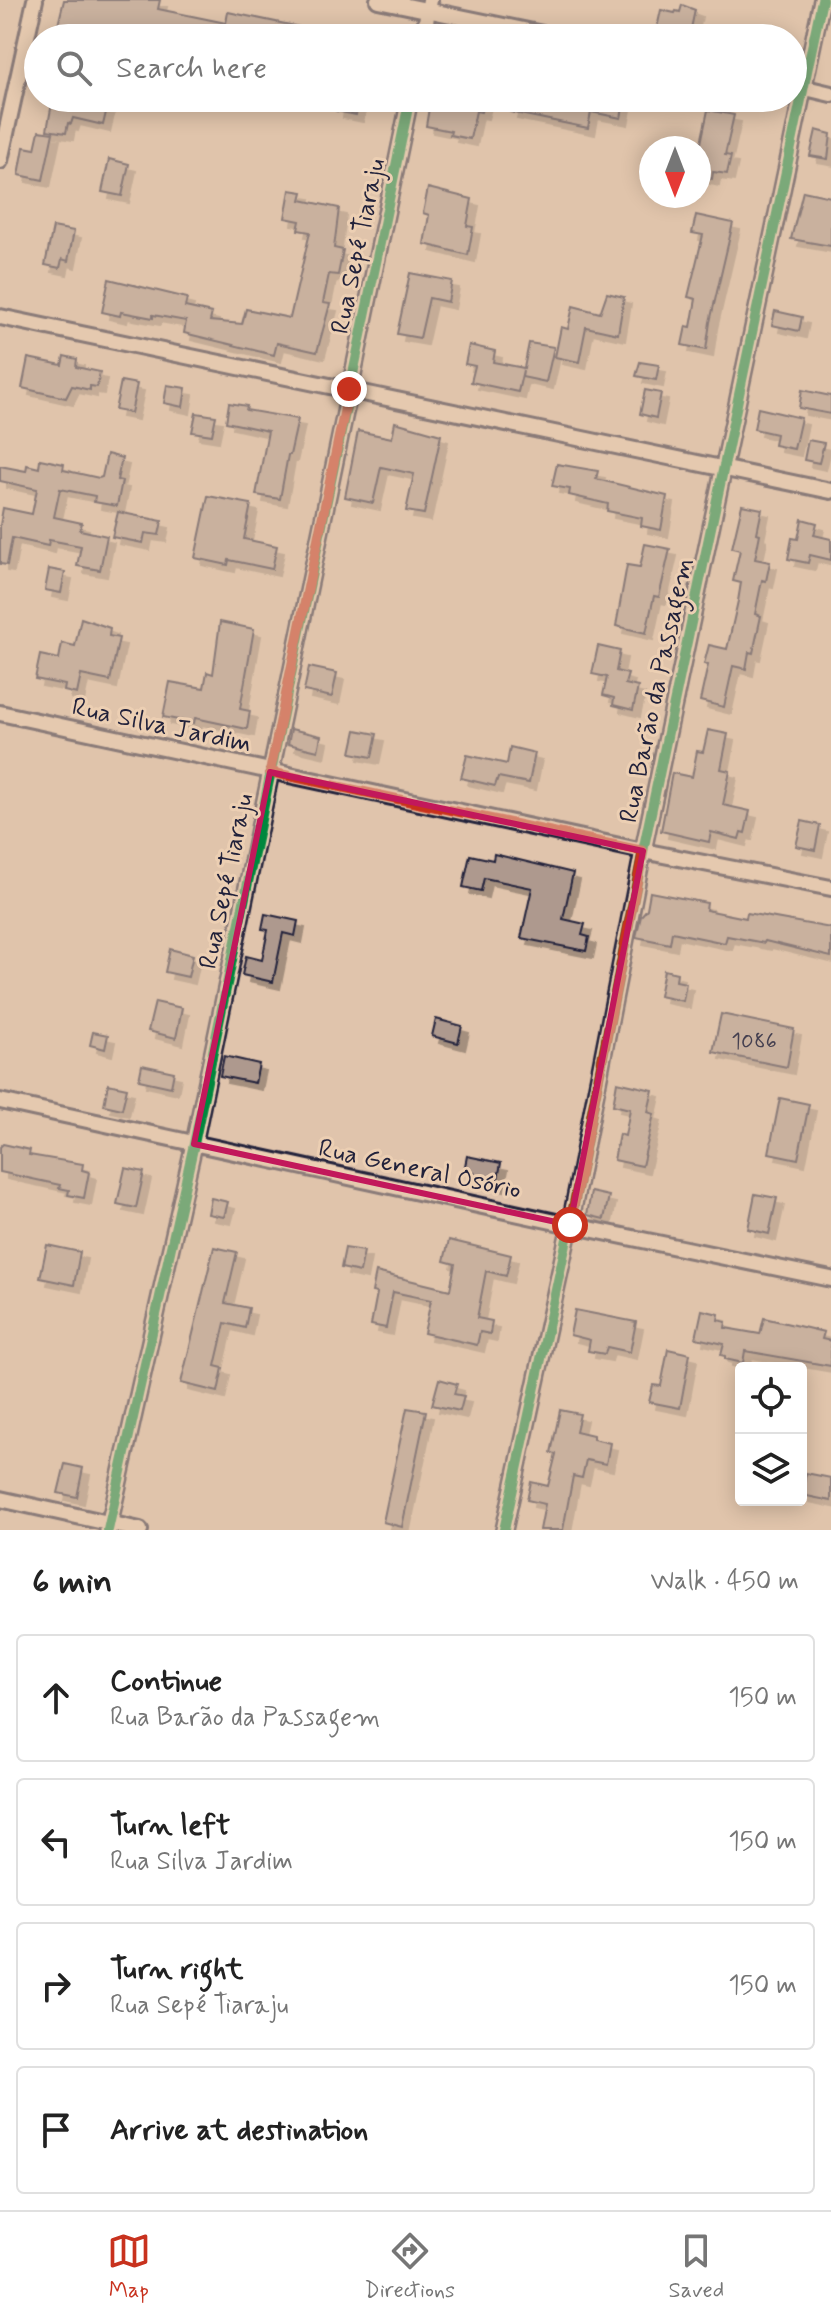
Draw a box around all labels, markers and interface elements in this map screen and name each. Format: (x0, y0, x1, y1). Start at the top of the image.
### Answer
search box (24, 24, 807, 112)
icon: search (52, 46, 96, 90)
text: Search here (116, 49, 267, 88)
north arrow (639, 136, 711, 208)
street label: Rua Sepé Tiaraju (324, 156, 394, 337)
route end (331, 371, 367, 407)
street label: Rua Barão da Passagem (612, 555, 705, 827)
street label: Rua Silva Jardim (69, 690, 255, 762)
street label: Rua Sepé Tiaraju (192, 791, 262, 972)
house number: 1086 (731, 1028, 777, 1056)
street label: Rua General Osório (315, 1132, 524, 1208)
route start (552, 1207, 588, 1243)
map controls (735, 1362, 807, 1506)
button: locate (735, 1362, 807, 1434)
button: layers (735, 1434, 807, 1506)
text: 6 min (32, 1560, 112, 1605)
text: Walk · 450 m (650, 1565, 799, 1599)
text: Continue (110, 1662, 222, 1701)
icon: ahead (34, 1676, 78, 1720)
text: 150 m (728, 1681, 797, 1715)
text: Rua Barão da Passagem (110, 1701, 380, 1735)
text: Turn left (110, 1806, 230, 1845)
icon: left (34, 1820, 78, 1864)
text: 150 m (728, 1825, 797, 1859)
text: Rua Silva Jardim (110, 1845, 293, 1879)
text: Turn right (110, 1950, 243, 1989)
icon: right (34, 1964, 78, 2008)
text: 150 m (728, 1969, 797, 2003)
text: Rua Sepé Tiaraju (110, 1989, 289, 2023)
icon: arrive (34, 2108, 78, 2152)
text: Arrive at destination (110, 2111, 368, 2150)
tab: Map (107, 2229, 151, 2305)
tab: Directions (364, 2229, 455, 2305)
tab: Saved (669, 2229, 724, 2305)

